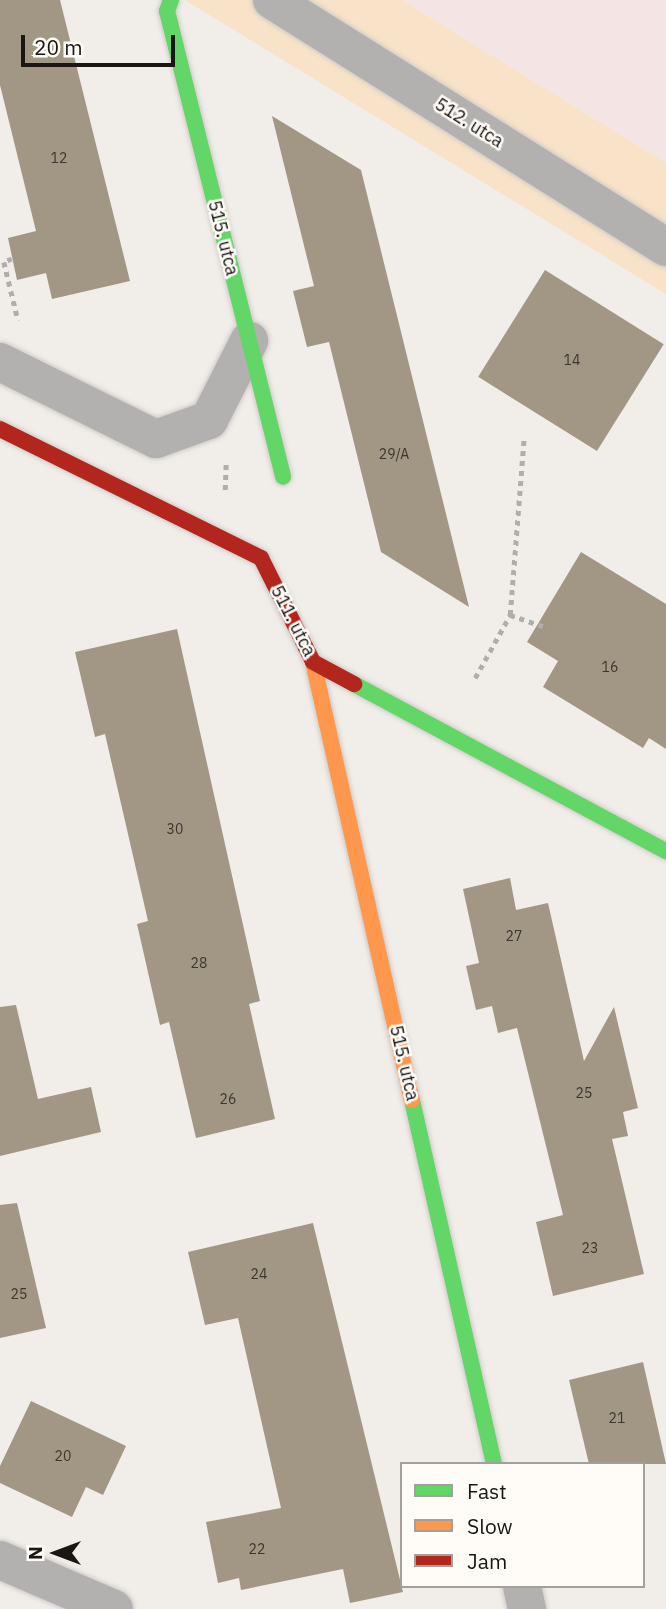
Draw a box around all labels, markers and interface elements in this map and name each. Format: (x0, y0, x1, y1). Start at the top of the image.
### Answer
scale bar (24, 21, 178, 65)
text: 20 m (34, 33, 83, 61)
street label: 512. utca (431, 94, 507, 152)
house number: 12 (51, 150, 67, 166)
street label: 515. utca (203, 198, 243, 278)
house number: 14 (564, 352, 580, 368)
house number: 29/A (379, 446, 409, 462)
street label: 511. utca (266, 582, 320, 660)
house number: 16 (602, 659, 618, 675)
house number: 30 (167, 821, 183, 837)
house number: 27 (506, 928, 522, 944)
house number: 28 (191, 955, 207, 971)
street label: 515. utca (385, 1023, 423, 1103)
house number: 25 (576, 1085, 592, 1101)
house number: 26 (220, 1091, 236, 1107)
house number: 23 (582, 1240, 598, 1256)
house number: 24 (251, 1266, 267, 1282)
house number: 25 (11, 1286, 27, 1302)
house number: 21 (609, 1410, 625, 1426)
house number: 20 (55, 1448, 71, 1464)
legend (400, 1462, 645, 1588)
text: Fast (467, 1477, 507, 1505)
text: Slow (467, 1512, 513, 1540)
north arrow (21, 1518, 91, 1588)
house number: 22 (249, 1541, 265, 1557)
text: N (23, 1546, 47, 1560)
text: Jam (467, 1547, 507, 1575)

